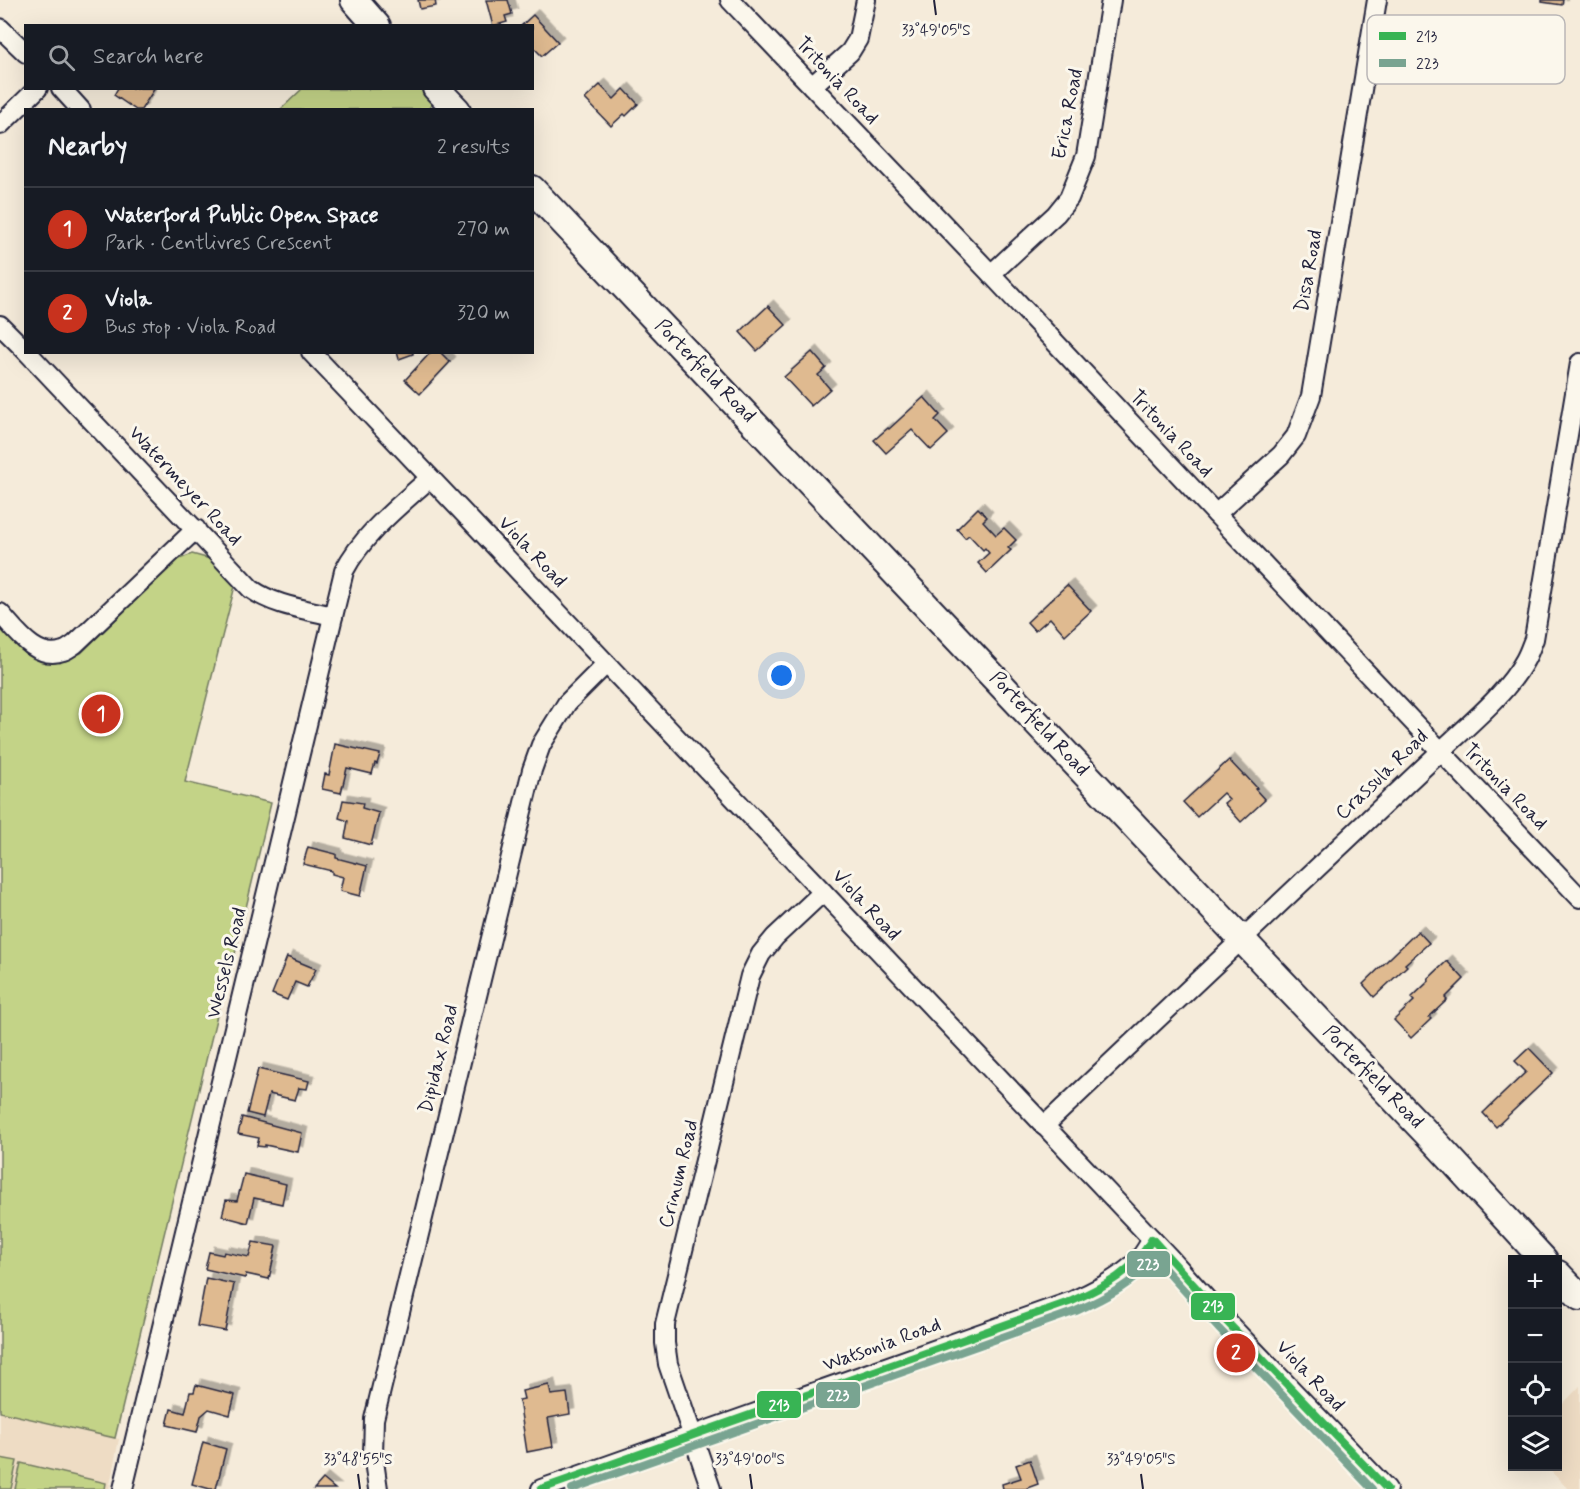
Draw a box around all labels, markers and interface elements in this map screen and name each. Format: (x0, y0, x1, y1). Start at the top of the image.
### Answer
legend (1367, 15, 1565, 84)
text: 33°49'05"S (901, 21, 971, 41)
search box (24, 24, 534, 90)
text: 213 (1416, 27, 1438, 48)
street label: Tritonia Road (789, 31, 885, 131)
icon: search (45, 41, 78, 74)
text: Search here (93, 43, 204, 71)
text: 223 (1416, 54, 1439, 75)
street label: Erica Road (1046, 66, 1090, 162)
text: Nearby (48, 130, 127, 164)
text: 2 results (437, 134, 510, 161)
text: Waterford Public Open Space (105, 202, 379, 230)
text: 1 (63, 216, 72, 243)
text: 270 m (457, 216, 510, 243)
street label: Disa Road (1288, 228, 1330, 314)
text: Park · Centlivres Crescent (105, 230, 332, 257)
text: Viola (105, 286, 152, 314)
text: 2 (63, 300, 72, 327)
text: 320 m (457, 300, 510, 327)
street label: Porterfield Road (649, 313, 761, 429)
text: Bus stop · Viola Road (105, 314, 276, 341)
street label: Tritonia Road (1123, 384, 1219, 484)
street label: Watermeyer Road (122, 420, 248, 552)
street label: Viola Road (492, 510, 572, 594)
your location (767, 661, 796, 690)
street label: Porterfield Road (983, 666, 1095, 782)
pin: 1 (82, 692, 120, 736)
street label: Crassula Road (1329, 724, 1435, 826)
street label: Tritonia Road (1457, 738, 1553, 836)
street label: Viola Road (826, 863, 906, 947)
street label: Wessels Road (200, 905, 254, 1021)
street label: Dipidax Road (412, 1002, 466, 1116)
street label: Porterfield Road (1317, 1019, 1429, 1135)
street label: Crinum Road (653, 1117, 705, 1231)
line badge: 223 (1126, 1250, 1171, 1278)
text: 223 (1137, 1255, 1160, 1276)
map controls (1508, 1255, 1562, 1471)
button: + (1508, 1255, 1562, 1309)
line badge: 213 (1190, 1292, 1236, 1321)
text: 213 (1202, 1297, 1224, 1318)
button: − (1508, 1309, 1562, 1363)
street label: Watsonia Road (819, 1311, 945, 1379)
pin: 2 (1216, 1330, 1256, 1376)
street label: Viola Road (1270, 1334, 1350, 1418)
button: locate (1508, 1363, 1562, 1417)
line badge: 223 (815, 1381, 861, 1409)
text: 223 (827, 1386, 850, 1407)
line badge: 213 (756, 1390, 802, 1419)
text: 213 (768, 1396, 790, 1417)
button: layers (1508, 1417, 1562, 1471)
text: 33°48'55"S (323, 1450, 393, 1470)
text: 33°49'00"S (715, 1450, 785, 1470)
text: 33°49'05"S (1106, 1450, 1176, 1470)

